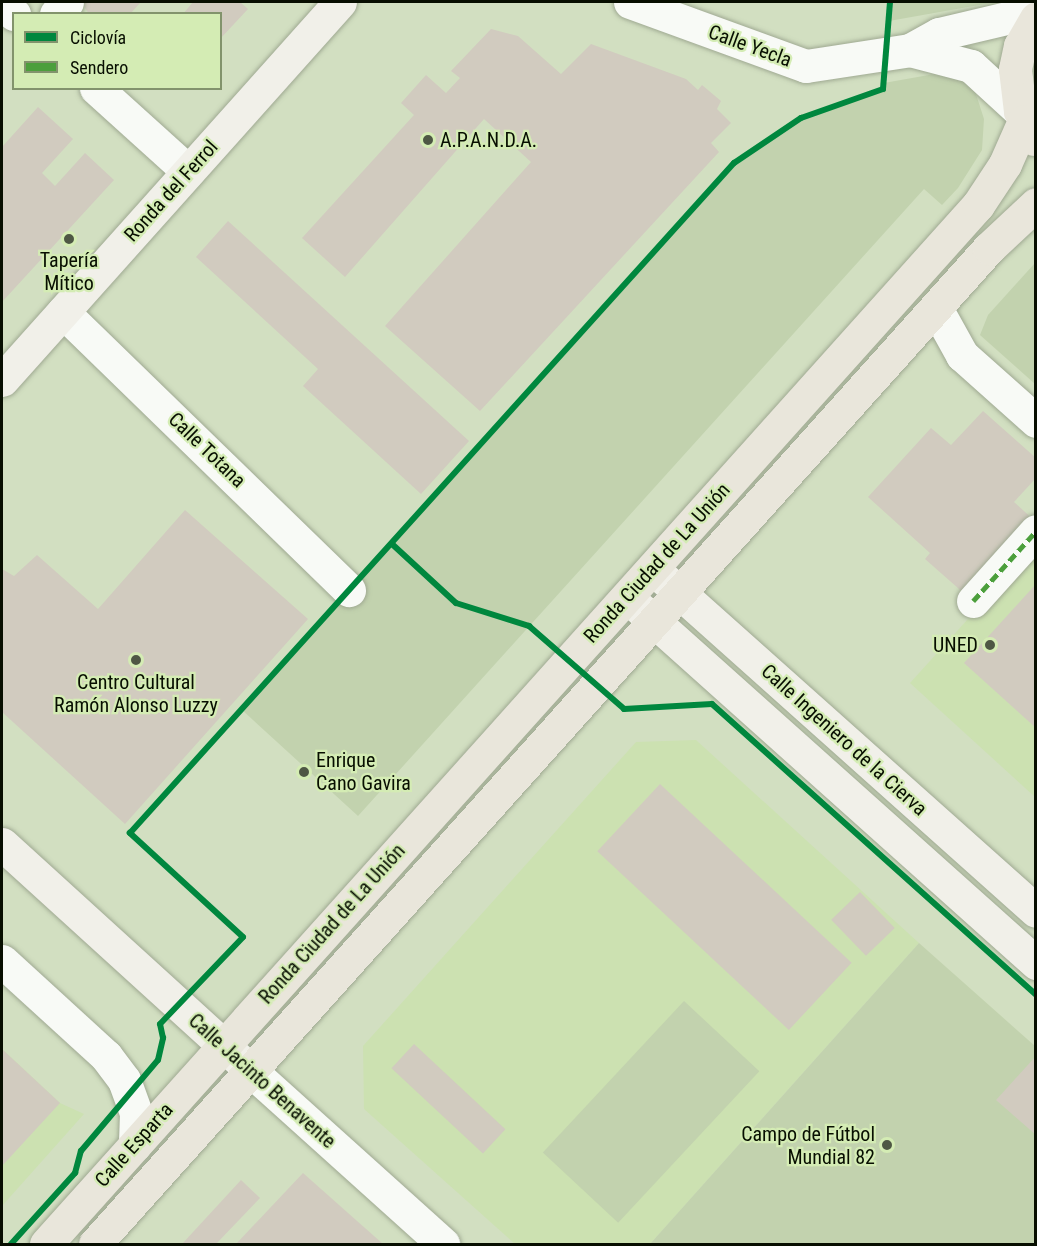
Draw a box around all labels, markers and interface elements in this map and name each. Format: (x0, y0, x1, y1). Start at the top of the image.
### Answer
legend (12, 12, 222, 90)
street label: Calle Yecla (705, 20, 795, 72)
text: Ciclovía (70, 27, 126, 48)
text: Sendero (70, 57, 128, 78)
place label: A.P.A.N.D.A. (440, 128, 537, 152)
marker: A.P.A.N.D.A. (421, 133, 435, 147)
street label: Ronda del Ferrol (119, 135, 223, 247)
marker: Tapería Mítico (62, 232, 76, 246)
place label: Tapería Mítico (40, 248, 98, 295)
street label: Calle Totana (163, 407, 251, 493)
street label: Ronda Ciudad de La Unión (579, 478, 735, 648)
place label: UNED (933, 633, 978, 657)
marker: UNED (983, 638, 997, 652)
marker: Centro Cultural Ramón Alonso Luzzy (129, 653, 143, 667)
street label: Calle Ingeniero de la Cierva (756, 659, 932, 821)
place label: Centro Cultural Ramón Alonso Luzzy (54, 670, 218, 717)
place label: Enrique Cano Gavira (316, 748, 411, 795)
marker: Enrique Cano Gavira (297, 765, 311, 779)
street label: Ronda Ciudad de La Unión (254, 839, 410, 1009)
street label: Calle Jacinto Benavente (184, 1009, 340, 1153)
street label: Calle Esparta (90, 1098, 178, 1192)
place label: Campo de Fútbol Mundial 82 (741, 1122, 875, 1169)
marker: Campo de Fútbol Mundial 82 (880, 1138, 894, 1152)

